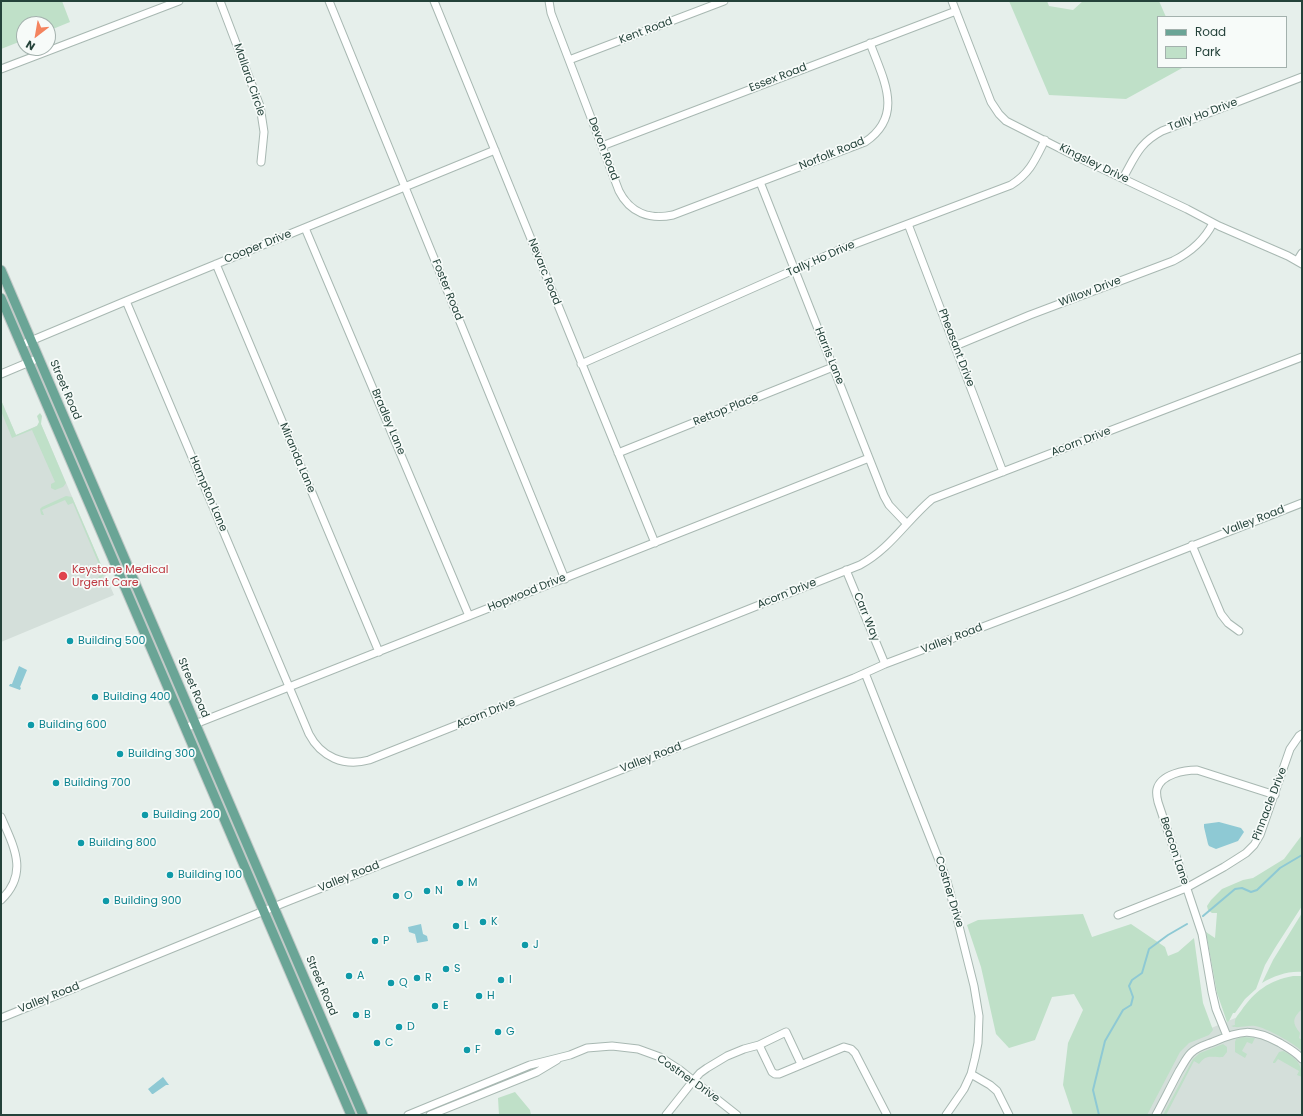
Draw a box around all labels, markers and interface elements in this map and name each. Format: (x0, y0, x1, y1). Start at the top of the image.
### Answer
street label: Kent Road (617, 15, 675, 47)
north arrow (16, 16, 56, 56)
legend (1157, 16, 1287, 68)
text: Road (1195, 23, 1226, 40)
text: N (23, 36, 38, 54)
street label: Mallard Circle (230, 42, 268, 118)
text: Park (1195, 43, 1221, 60)
street label: Essex Road (747, 61, 809, 95)
street label: Tally Ho Drive (1167, 96, 1239, 134)
street label: Devon Road (585, 116, 621, 182)
street label: Norfolk Road (797, 135, 867, 173)
street label: Kingsley Drive (1057, 141, 1131, 187)
street label: Cooper Drive (222, 227, 294, 267)
street label: Nevarc Road (525, 237, 563, 307)
street label: Tally Ho Drive (785, 238, 857, 280)
street label: Foster Road (429, 257, 465, 323)
street label: Willow Drive (1057, 274, 1123, 310)
street label: Pheasant Drive (935, 307, 977, 389)
street label: Harris Lane (812, 325, 846, 387)
street label: Street Road (46, 358, 84, 422)
street label: Bradley Lane (368, 387, 408, 457)
street label: Rettop Place (692, 391, 760, 429)
street label: Miranda Lane (276, 421, 318, 495)
street label: Acorn Drive (1049, 425, 1113, 459)
street label: Hampton Lane (186, 454, 230, 534)
street label: Valley Road (1221, 503, 1287, 539)
place label: Keystone Medical Urgent Care (72, 563, 168, 589)
marker: Keystone Medical Urgent Care (57, 570, 69, 582)
street label: Hopwood Drive (486, 571, 568, 615)
street label: Acorn Drive (755, 576, 819, 612)
street label: Carr Way (850, 591, 882, 643)
street label: Valley Road (919, 621, 985, 657)
place label: Building 500 (78, 634, 145, 648)
marker: Building 500 (65, 636, 75, 646)
street label: Street Road (174, 656, 212, 720)
place label: Building 400 (103, 690, 170, 704)
marker: Building 400 (90, 692, 100, 702)
street label: Acorn Drive (454, 696, 518, 732)
place label: Building 600 (39, 718, 107, 732)
marker: Building 600 (26, 720, 36, 730)
street label: Valley Road (618, 740, 684, 776)
place label: Building 300 (128, 747, 195, 761)
marker: Building 300 (115, 749, 125, 759)
street label: Pinnacle Drive (1250, 766, 1290, 842)
place label: Building 700 (64, 776, 131, 790)
marker: Building 700 (51, 778, 61, 788)
place label: Building 200 (153, 808, 220, 822)
marker: Building 200 (140, 810, 150, 820)
street label: Beacon Lane (1157, 815, 1191, 887)
place label: Building 800 (89, 836, 157, 850)
marker: Building 800 (76, 838, 86, 848)
street label: Costner Drive (932, 855, 966, 929)
street label: Valley Road (316, 859, 382, 895)
place label: Building 100 (178, 868, 242, 882)
marker: Building 100 (165, 870, 175, 880)
place label: M (468, 876, 477, 890)
marker: M (455, 878, 465, 888)
place label: N (435, 884, 443, 898)
marker: N (422, 886, 432, 896)
place label: O (404, 889, 413, 903)
marker: O (391, 891, 401, 901)
place label: Building 900 (114, 894, 181, 908)
marker: Building 900 (101, 896, 111, 906)
place label: K (491, 915, 498, 929)
marker: K (478, 917, 488, 927)
place label: L (464, 919, 469, 933)
marker: L (451, 921, 461, 931)
place label: P (383, 934, 389, 948)
marker: P (370, 936, 380, 946)
place label: J (533, 938, 539, 952)
marker: J (520, 940, 530, 950)
street label: Street Road (302, 954, 340, 1018)
place label: S (454, 962, 460, 976)
marker: S (441, 964, 451, 974)
place label: A (357, 969, 364, 983)
marker: A (344, 971, 354, 981)
place label: R (425, 971, 432, 985)
marker: R (412, 973, 422, 983)
place label: I (509, 973, 512, 987)
marker: I (496, 975, 506, 985)
place label: Q (399, 976, 408, 990)
marker: Q (386, 978, 396, 988)
street label: Valley Road (16, 980, 82, 1016)
place label: H (487, 989, 495, 1003)
marker: H (474, 991, 484, 1001)
place label: E (443, 999, 449, 1013)
marker: E (430, 1001, 440, 1011)
place label: B (364, 1008, 371, 1022)
marker: B (351, 1010, 361, 1020)
place label: D (407, 1020, 415, 1034)
marker: D (394, 1022, 404, 1032)
place label: G (506, 1025, 515, 1039)
marker: G (493, 1027, 503, 1037)
place label: C (385, 1036, 393, 1050)
marker: C (372, 1038, 382, 1048)
place label: F (475, 1043, 481, 1057)
marker: F (462, 1045, 472, 1055)
street label: Costner Drive (654, 1052, 722, 1106)

